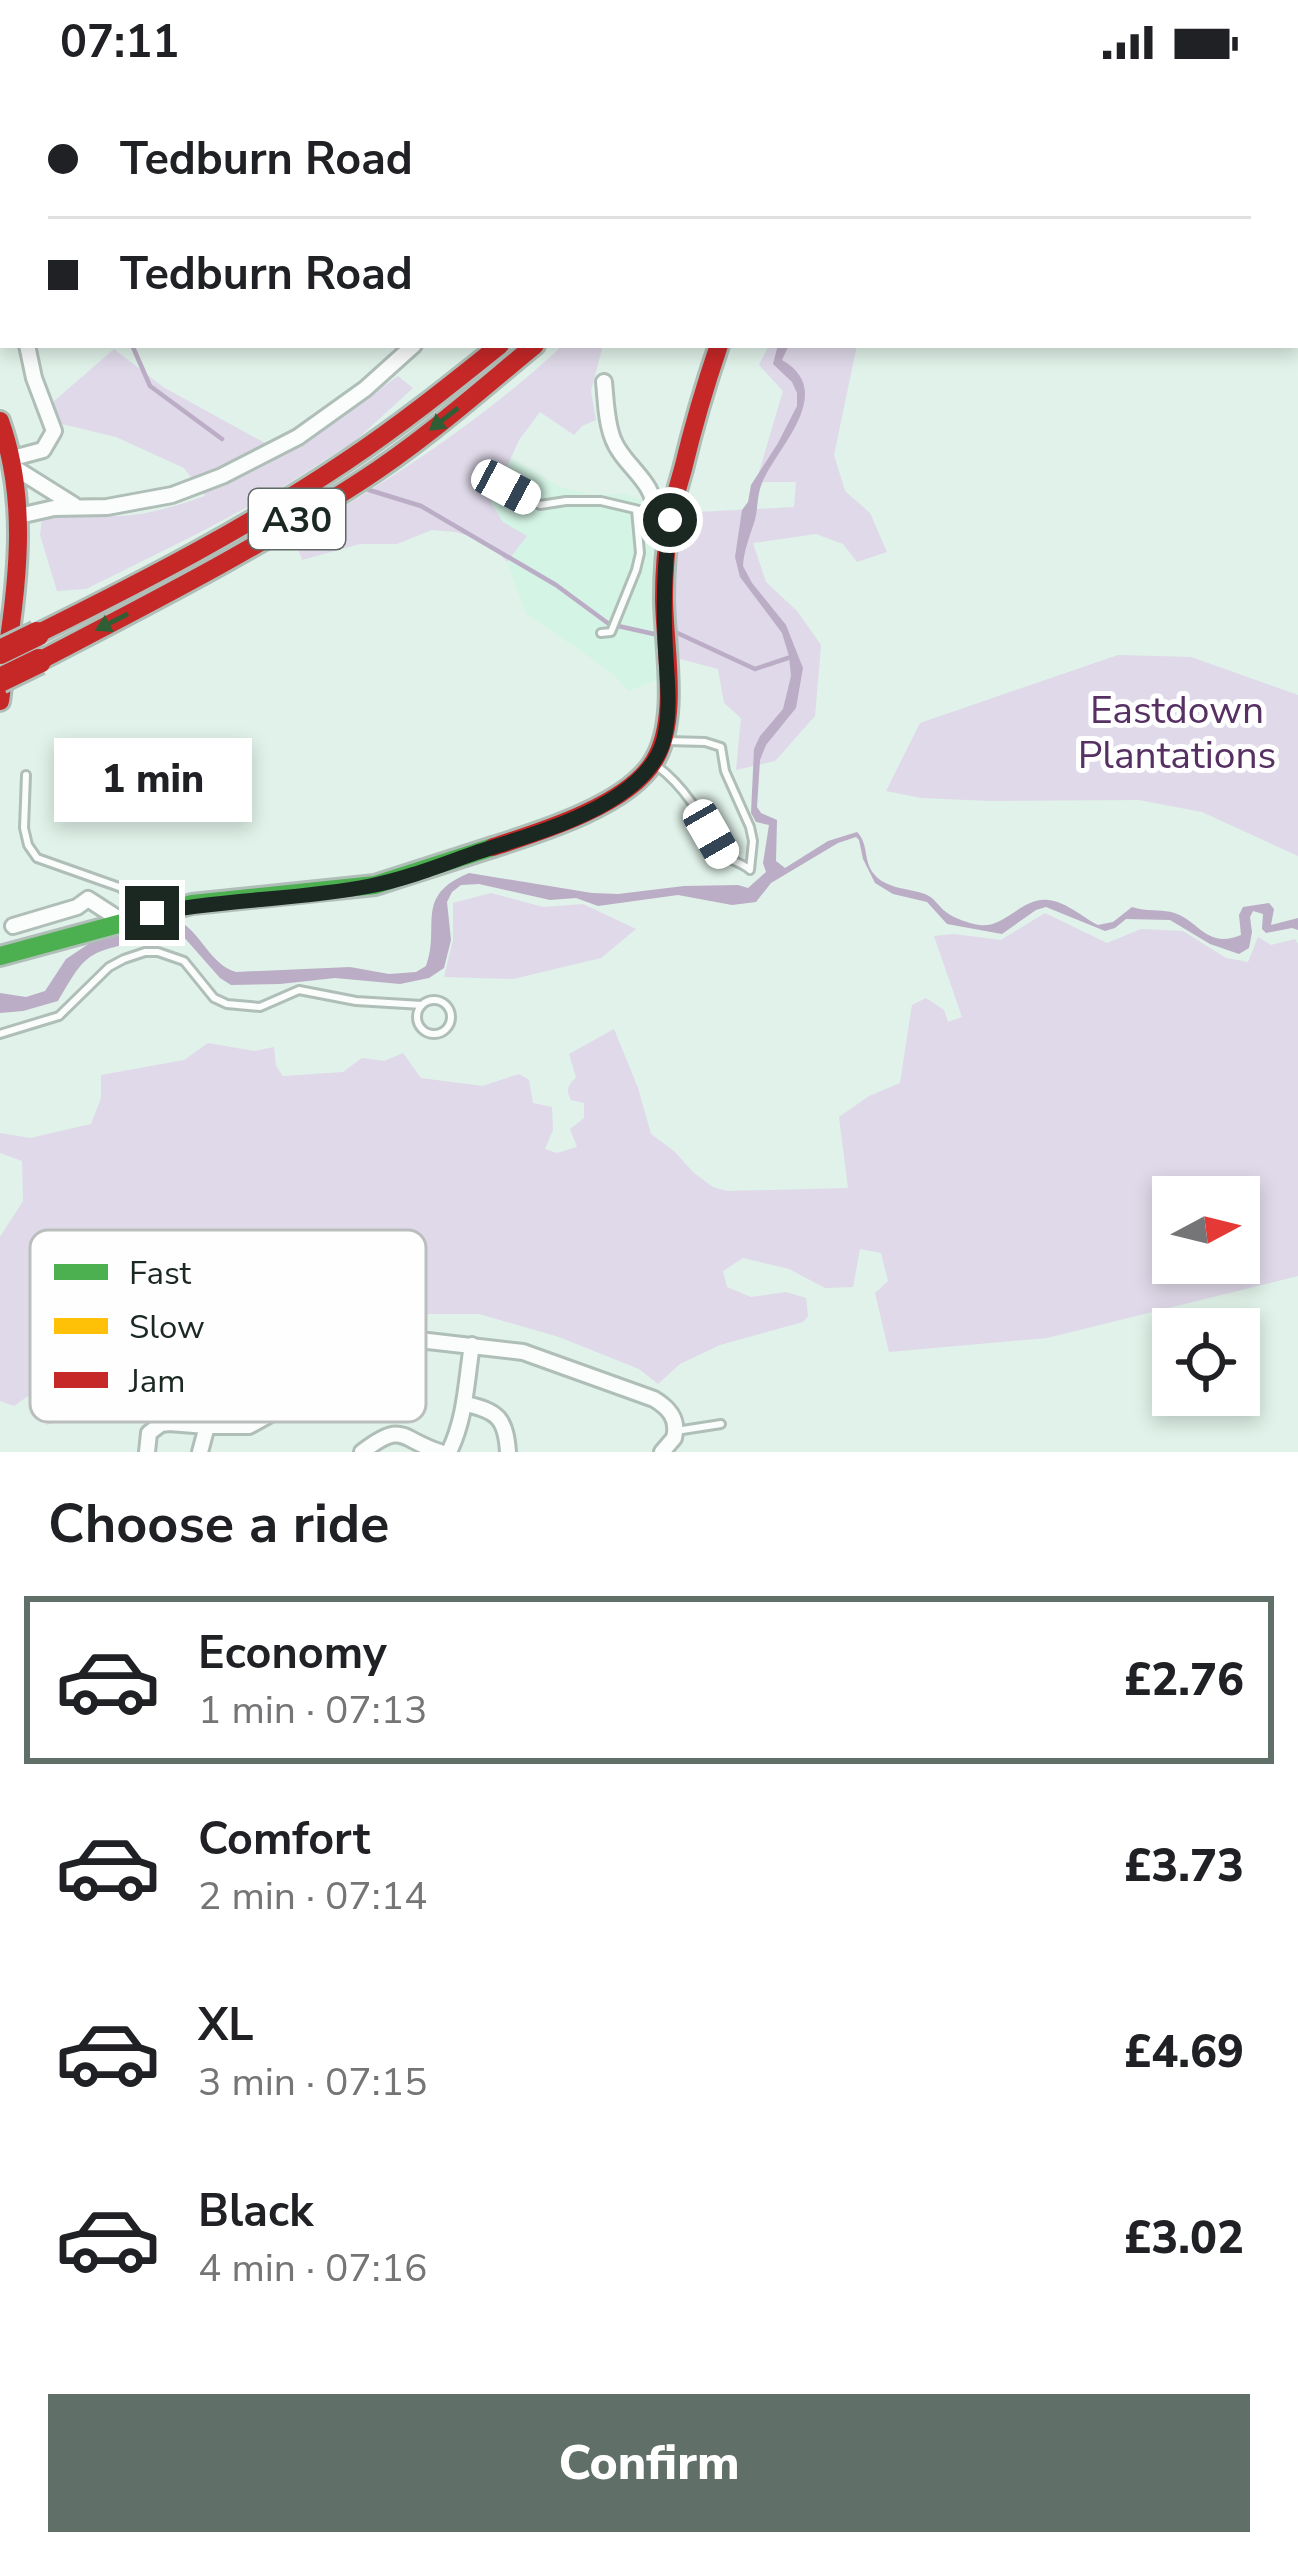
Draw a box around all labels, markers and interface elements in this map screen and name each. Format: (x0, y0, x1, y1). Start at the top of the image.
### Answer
text: 07:11 (60, 12, 179, 73)
text: Tedburn Road (120, 129, 413, 190)
text: Tedburn Road (120, 244, 413, 305)
one-way arrow (429, 406, 460, 431)
car (466, 454, 546, 520)
road number: A30 (249, 489, 345, 549)
route start (643, 493, 697, 547)
one-way arrow (95, 612, 130, 632)
park label: Eastdown Plantations (1078, 684, 1276, 782)
callout: 1 min (53, 739, 251, 823)
text: 1 min (102, 753, 204, 806)
car (677, 794, 745, 874)
route end (125, 886, 179, 940)
north arrow (1152, 1176, 1260, 1284)
map controls (1152, 1176, 1260, 1416)
legend (30, 1230, 426, 1422)
text: Fast (129, 1251, 192, 1296)
text: Slow (129, 1305, 205, 1350)
button: locate (1152, 1308, 1260, 1416)
text: Jam (128, 1359, 185, 1404)
text: Choose a ride (48, 1487, 389, 1561)
text: Economy (198, 1623, 387, 1684)
icon: car (54, 1626, 162, 1734)
text: £2.76 (1124, 1650, 1244, 1711)
text: 1 min · 07:13 (198, 1684, 427, 1737)
text: Comfort (198, 1809, 370, 1870)
icon: car (54, 1812, 162, 1920)
text: £3.73 (1124, 1836, 1244, 1897)
text: 2 min · 07:14 (198, 1870, 427, 1923)
text: XL (198, 1995, 254, 2056)
icon: car (54, 1998, 162, 2106)
text: £4.69 (1124, 2022, 1244, 2083)
text: 3 min · 07:15 (198, 2056, 427, 2109)
text: Black (198, 2181, 313, 2242)
icon: car (54, 2184, 162, 2292)
text: £3.02 (1124, 2208, 1244, 2269)
text: 4 min · 07:16 (198, 2242, 427, 2295)
button: Confirm (48, 2394, 1250, 2532)

